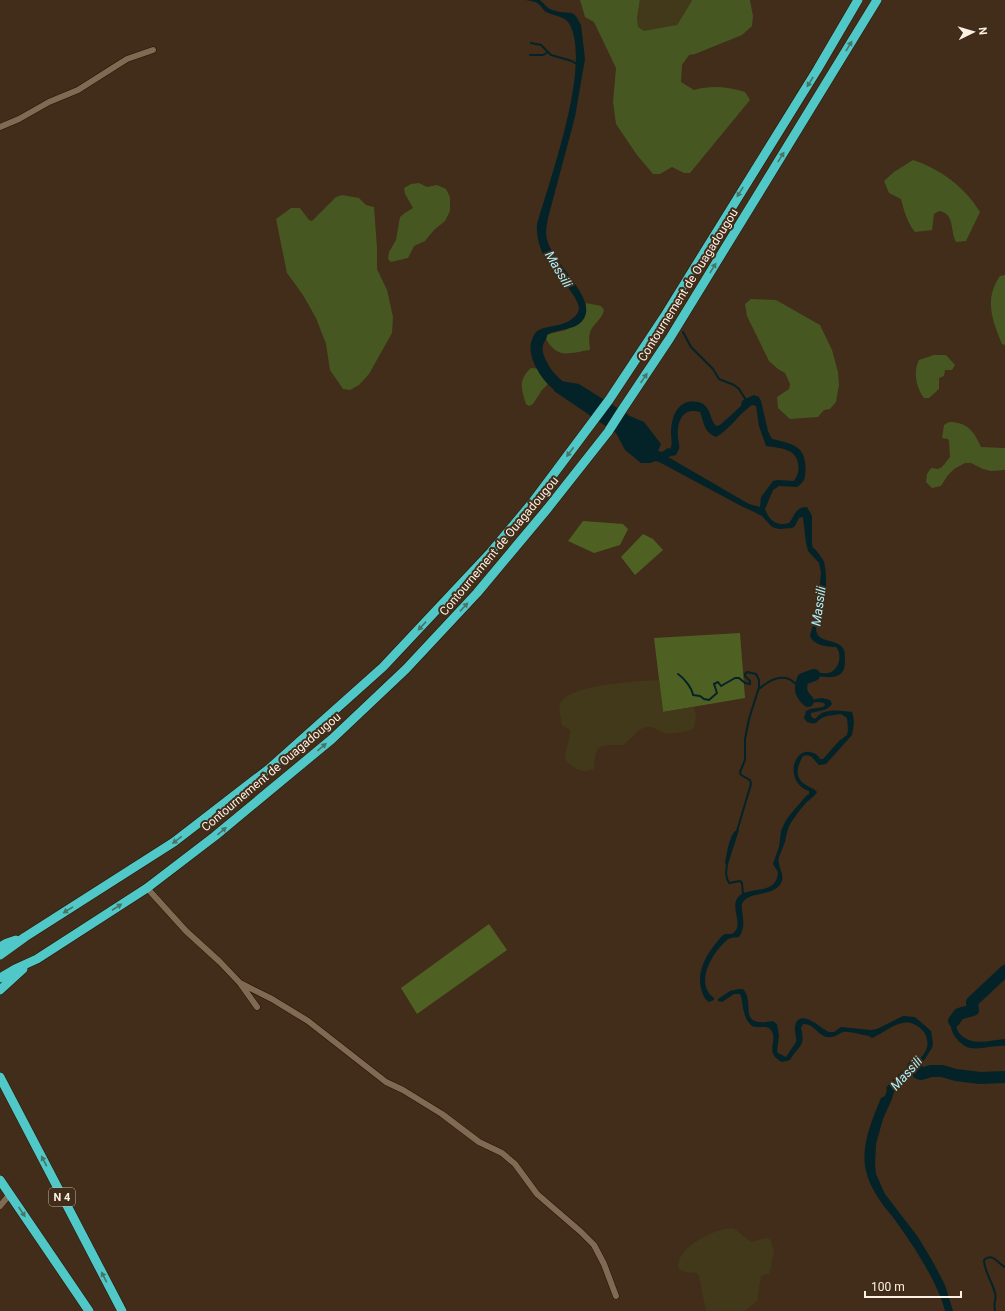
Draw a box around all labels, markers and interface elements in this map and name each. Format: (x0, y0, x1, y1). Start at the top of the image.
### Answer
north arrow (953, 12, 993, 52)
text: N (976, 27, 989, 36)
one-way arrow (846, 40, 853, 52)
one-way arrow (806, 76, 813, 87)
one-way arrow (778, 151, 785, 163)
one-way arrow (737, 186, 744, 198)
street label: Contournement de Ouagadougou (635, 206, 741, 364)
water label: Massili (542, 248, 576, 291)
one-way arrow (710, 262, 717, 274)
one-way arrow (640, 372, 648, 383)
one-way arrow (566, 447, 574, 458)
street label: Contournement de Ouagadougou (437, 474, 561, 618)
water label: Massili (808, 584, 829, 627)
one-way arrow (459, 602, 469, 612)
one-way arrow (418, 621, 427, 630)
street label: Contournement de Ouagadougou (199, 710, 343, 834)
one-way arrow (316, 743, 327, 752)
one-way arrow (217, 826, 227, 835)
one-way arrow (172, 835, 182, 843)
one-way arrow (111, 904, 123, 911)
one-way arrow (63, 906, 73, 914)
water label: Massili (887, 1053, 926, 1093)
one-way arrow (41, 1155, 47, 1167)
road number: N 4 (49, 1188, 75, 1206)
one-way arrow (18, 1207, 26, 1218)
one-way arrow (100, 1271, 107, 1282)
scale bar (865, 1273, 961, 1299)
text: 100 m (871, 1280, 905, 1294)

